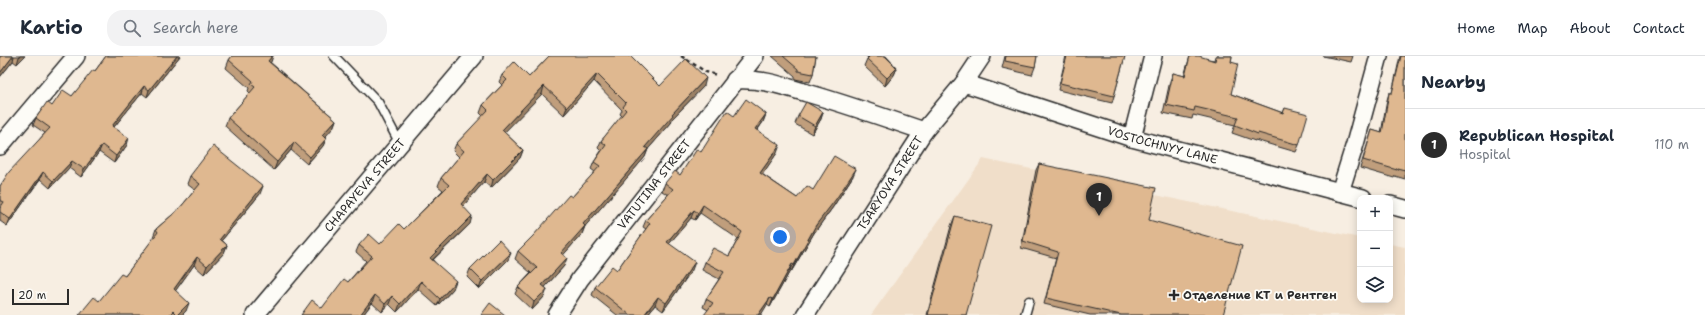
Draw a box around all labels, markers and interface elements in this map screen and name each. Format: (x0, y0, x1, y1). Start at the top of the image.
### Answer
search box (107, 10, 387, 46)
text: Kartio (20, 15, 83, 40)
icon: search (121, 17, 143, 39)
text: Search here (153, 18, 239, 38)
text: Home (1457, 19, 1496, 37)
text: Map (1518, 19, 1548, 37)
text: About (1570, 19, 1611, 37)
text: Contact (1633, 19, 1685, 37)
text: Nearby (1421, 71, 1486, 93)
street label: VOSTOCHNYY LANE (1105, 122, 1219, 168)
text: Republican Hospital (1459, 126, 1614, 146)
street label: TSARYOVA STREET (854, 132, 927, 234)
street label: CHAPAYEVA STREET (321, 135, 409, 235)
street label: VATUTINA STREET (614, 136, 695, 233)
text: 1 (1431, 136, 1437, 153)
text: 110 m (1654, 136, 1689, 153)
text: Hospital (1459, 146, 1510, 163)
pin: 1 (1086, 183, 1112, 216)
map controls (1357, 195, 1393, 303)
button: + (1357, 195, 1393, 231)
your location (770, 227, 790, 247)
button: − (1357, 231, 1393, 267)
button: layers (1357, 267, 1393, 303)
scale bar (12, 287, 69, 306)
place label: Отделение КТ и Рентген (1183, 287, 1337, 303)
text: 20 m (18, 288, 46, 303)
marker: Отделение КТ и Рентген (1168, 289, 1180, 301)

